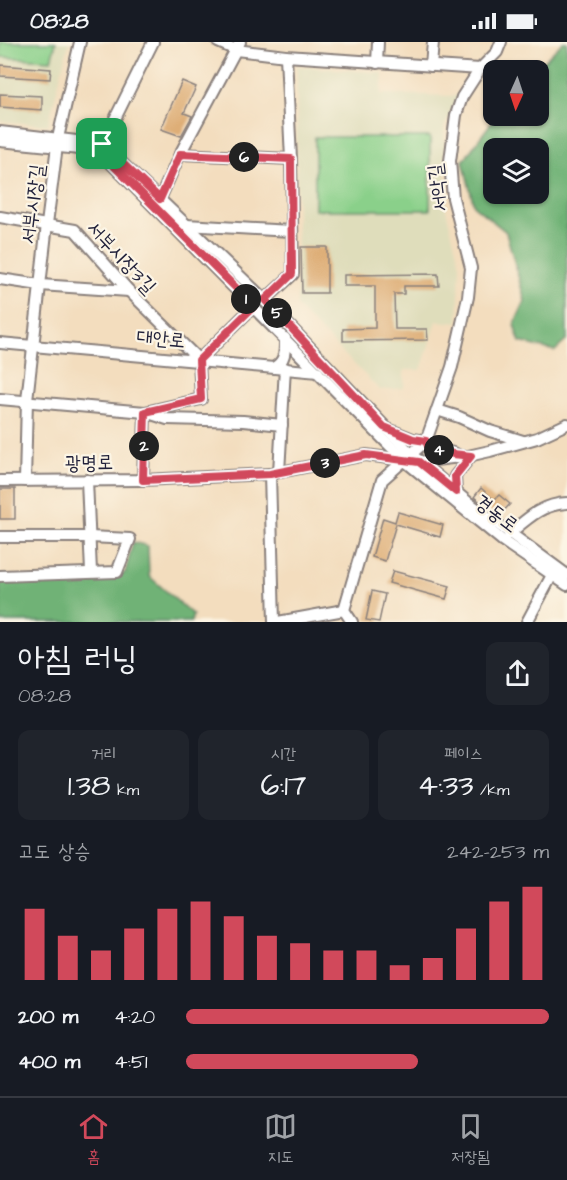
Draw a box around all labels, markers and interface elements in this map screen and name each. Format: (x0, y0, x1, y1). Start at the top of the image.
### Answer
text: 08:28 (30, 6, 89, 37)
north arrow (483, 60, 549, 126)
map controls (483, 60, 549, 204)
pin (76, 118, 127, 169)
icon: arrive (85, 127, 118, 160)
button: layers (483, 138, 549, 204)
pin: 6 (229, 142, 259, 172)
text: 6 (239, 146, 249, 168)
street label: 서부시장길 (14, 162, 52, 246)
street label: 서악길 (421, 162, 455, 214)
street label: 서부시장3길 (80, 215, 162, 300)
pin: 1 (231, 284, 261, 314)
text: 1 (245, 288, 247, 310)
pin: 5 (262, 298, 292, 328)
text: 5 (271, 302, 283, 324)
street label: 대안로 (136, 323, 186, 355)
pin: 2 (129, 431, 159, 461)
text: 2 (139, 435, 149, 457)
pin: 4 (424, 435, 454, 465)
text: 4 (434, 439, 444, 461)
pin: 3 (310, 448, 340, 478)
street label: 광명로 (65, 449, 113, 477)
text: 3 (321, 452, 329, 474)
street label: 경동로 (469, 488, 524, 540)
text: 아침 러닝 (18, 636, 137, 682)
button: share (486, 642, 549, 705)
text: 08:28 (18, 682, 71, 710)
text: 거리 (91, 743, 116, 765)
text: 시간 (271, 743, 296, 765)
text: 페이스 (444, 743, 483, 765)
text: 1.38 (68, 765, 111, 807)
text: 6:17 (260, 765, 307, 807)
text: 4:33 (418, 765, 474, 807)
text: km (111, 779, 139, 801)
text: /km (474, 779, 509, 801)
text: 고도 상승 (18, 838, 90, 866)
text: 242–253 m (447, 838, 549, 866)
text: 200 m (18, 1003, 78, 1031)
text: 4:20 (114, 1003, 155, 1031)
text: 400 m (18, 1048, 80, 1076)
text: 4:51 (114, 1048, 148, 1076)
tab: 홈 (77, 1110, 110, 1168)
tab: 지도 (264, 1110, 297, 1168)
tab: 저장됨 (451, 1110, 490, 1168)

